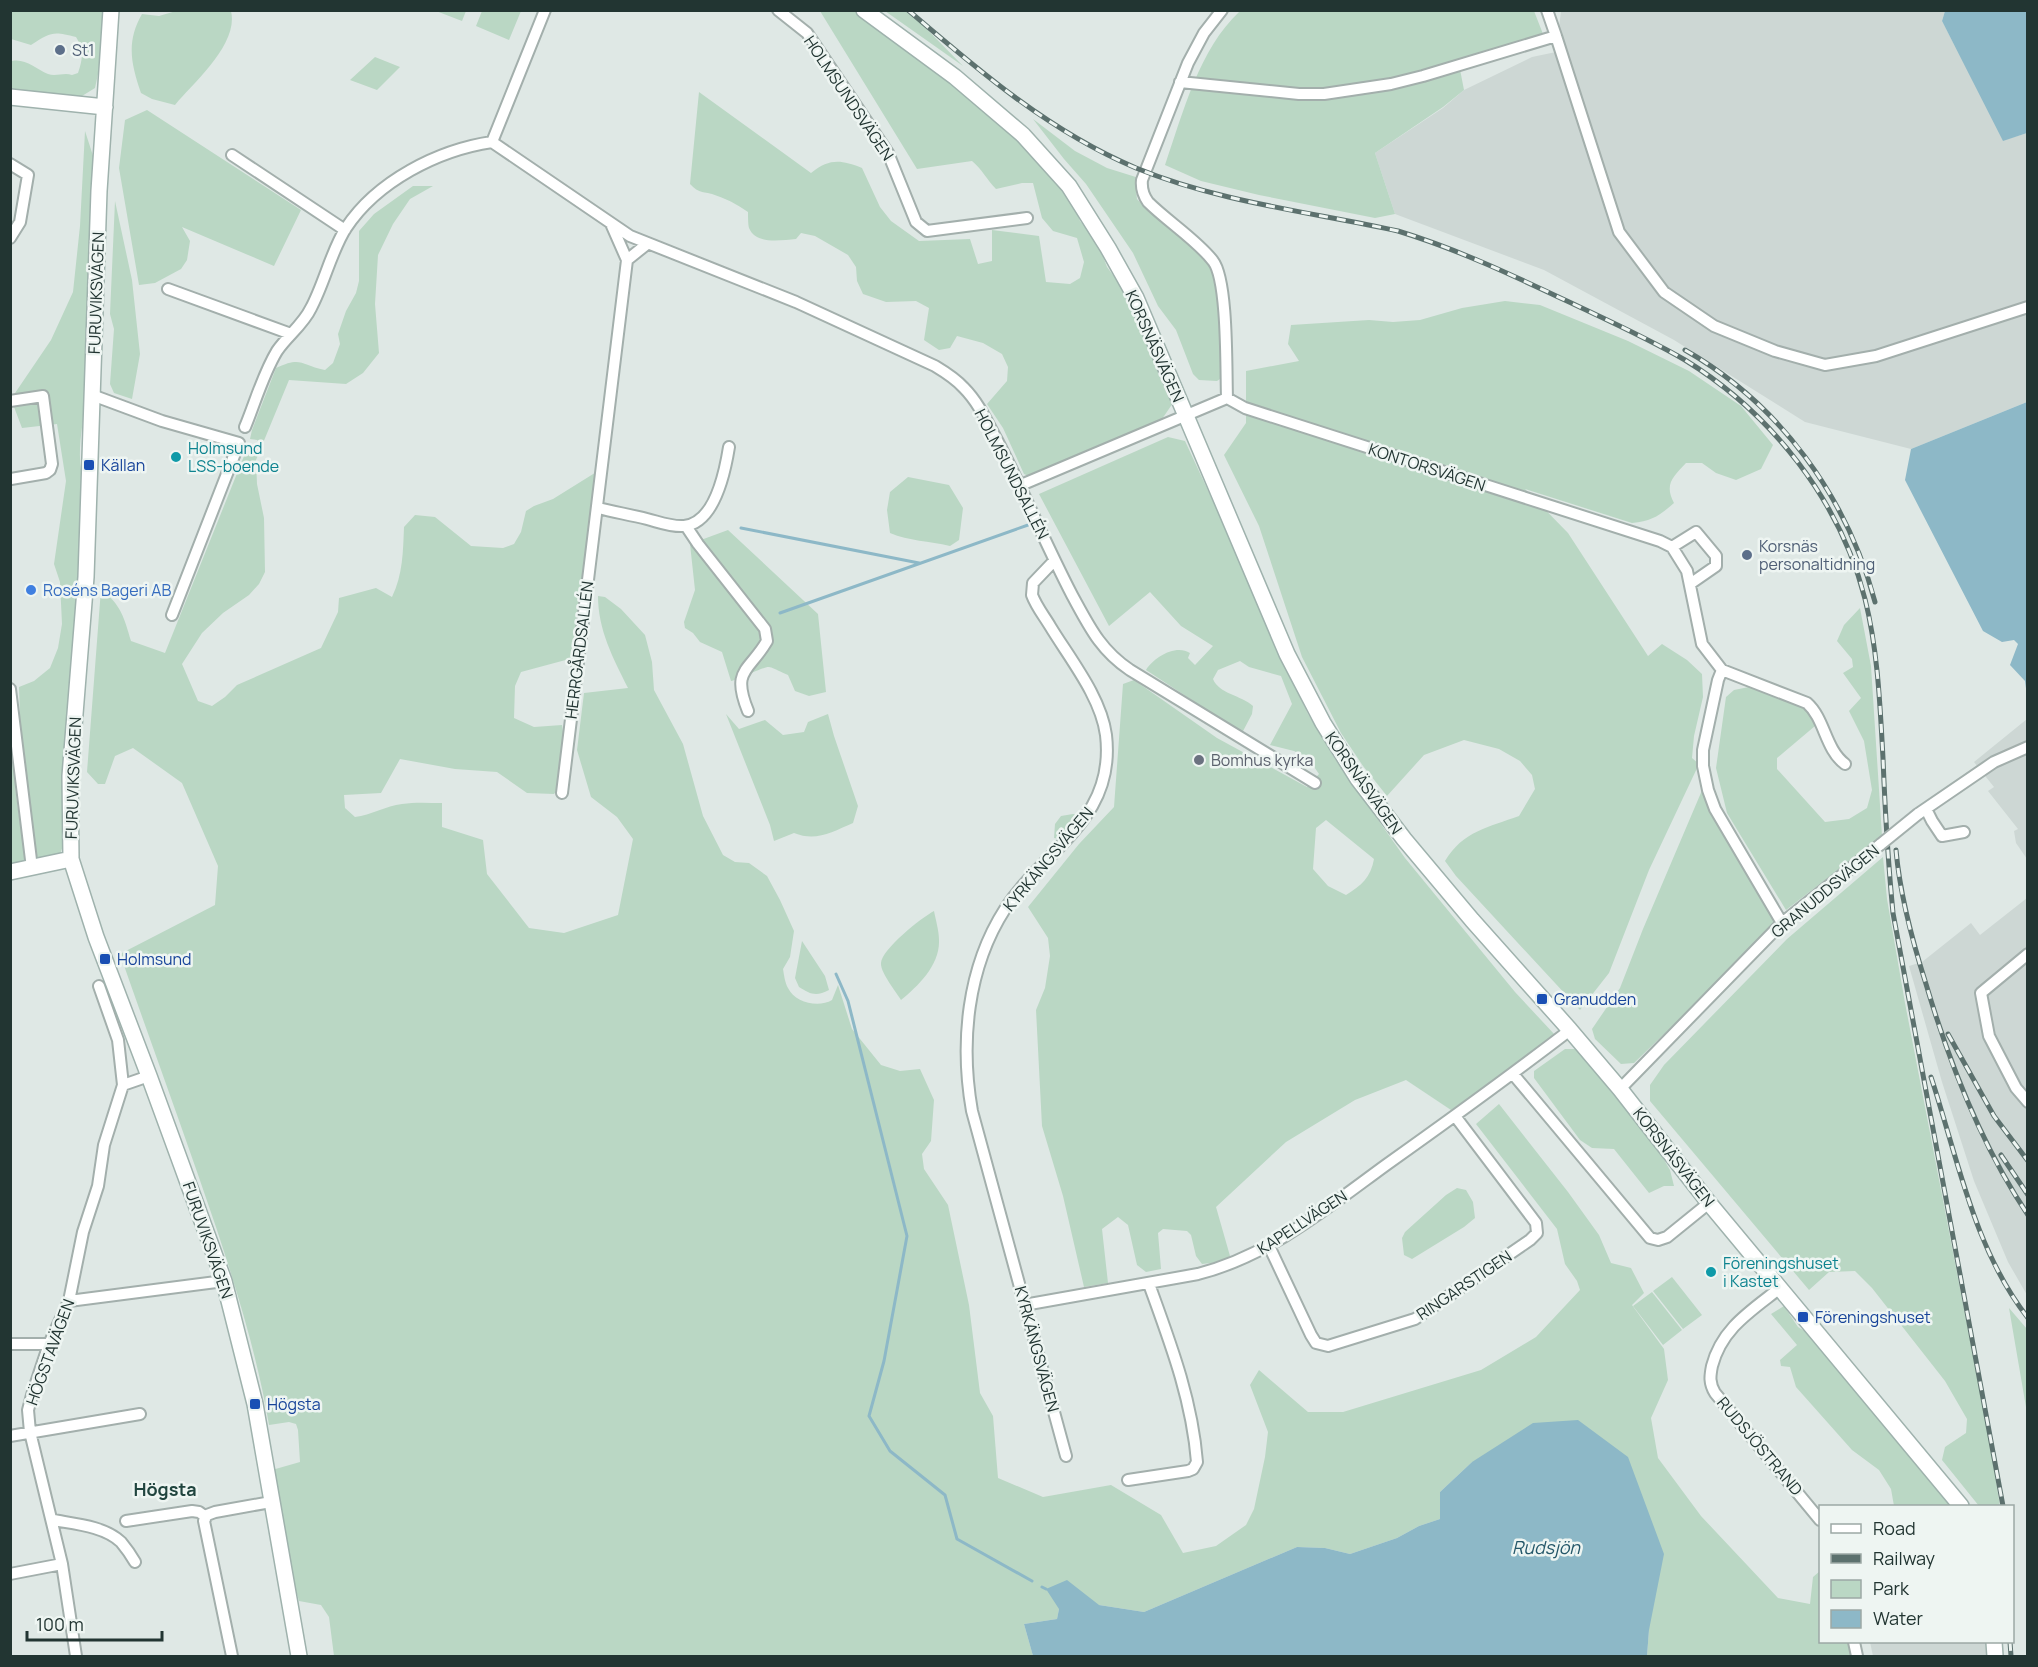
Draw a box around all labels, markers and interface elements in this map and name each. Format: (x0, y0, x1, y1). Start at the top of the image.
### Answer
street label: HOLMSUNDSVÄGEN (799, 31, 899, 165)
place label: St1 (72, 39, 95, 61)
marker: St1 (53, 43, 67, 57)
street label: FURUVIKSVÄGEN (83, 232, 109, 354)
street label: KORSNÄSVÄGEN (1120, 286, 1190, 406)
street label: HOLMSUNDSALLÉN (970, 405, 1054, 543)
place label: Holmsund LSS-boende (188, 437, 279, 477)
street label: KONTORSVÄGEN (1366, 438, 1488, 496)
marker: Holmsund LSS-boende (169, 450, 183, 464)
place label: Källan (101, 454, 145, 476)
marker: Källan (82, 458, 96, 472)
place label: Korsnäs personaltidning (1759, 535, 1875, 575)
marker: Korsnäs personaltidning (1740, 548, 1754, 562)
place label: Roséns Bageri AB (43, 579, 171, 601)
street label: HERRGÅRDSALLÉN (560, 580, 598, 720)
marker: Roséns Bageri AB (24, 583, 38, 597)
street label: FURUVIKSVÄGEN (60, 717, 86, 839)
street label: KORSNÄSVÄGEN (1320, 727, 1408, 839)
place label: Bomhus kyrka (1211, 749, 1313, 771)
marker: Bomhus kyrka (1192, 753, 1206, 767)
street label: KYRKÄNGSVÄGEN (998, 802, 1098, 916)
street label: GRANUDDSVÄGEN (1766, 839, 1884, 943)
place label: Holmsund (117, 948, 192, 970)
marker: Holmsund (98, 952, 112, 966)
place label: Granudden (1554, 988, 1636, 1010)
marker: Granudden (1535, 992, 1549, 1006)
street label: KORSNÄSVÄGEN (1628, 1103, 1720, 1211)
street label: FURUVIKSVÄGEN (178, 1179, 238, 1301)
street label: KAPELLVÄGEN (1253, 1185, 1351, 1259)
street label: RINGARSTIGEN (1412, 1245, 1516, 1325)
place label: Föreningshuset i Kastet (1723, 1252, 1839, 1292)
marker: Föreningshuset i Kastet (1704, 1265, 1718, 1279)
street label: KYRKÄNGSVÄGEN (1010, 1284, 1064, 1414)
street label: HÖGSTAVÄGEN (21, 1296, 79, 1408)
place label: Föreningshuset (1815, 1306, 1931, 1328)
marker: Föreningshuset (1796, 1310, 1810, 1324)
street label: RUDSJÖSTRAND (1712, 1392, 1808, 1500)
place label: Högsta (267, 1393, 321, 1415)
marker: Högsta (248, 1397, 262, 1411)
district label: Högsta (133, 1477, 197, 1501)
legend (1819, 1505, 2014, 1643)
text: Road (1873, 1516, 1916, 1540)
water label: Rudsjön (1512, 1535, 1581, 1559)
text: Railway (1873, 1546, 1935, 1570)
text: Park (1873, 1576, 1910, 1600)
scale bar (27, 1604, 162, 1642)
text: Water (1873, 1606, 1923, 1630)
text: 100 m (36, 1612, 84, 1636)

